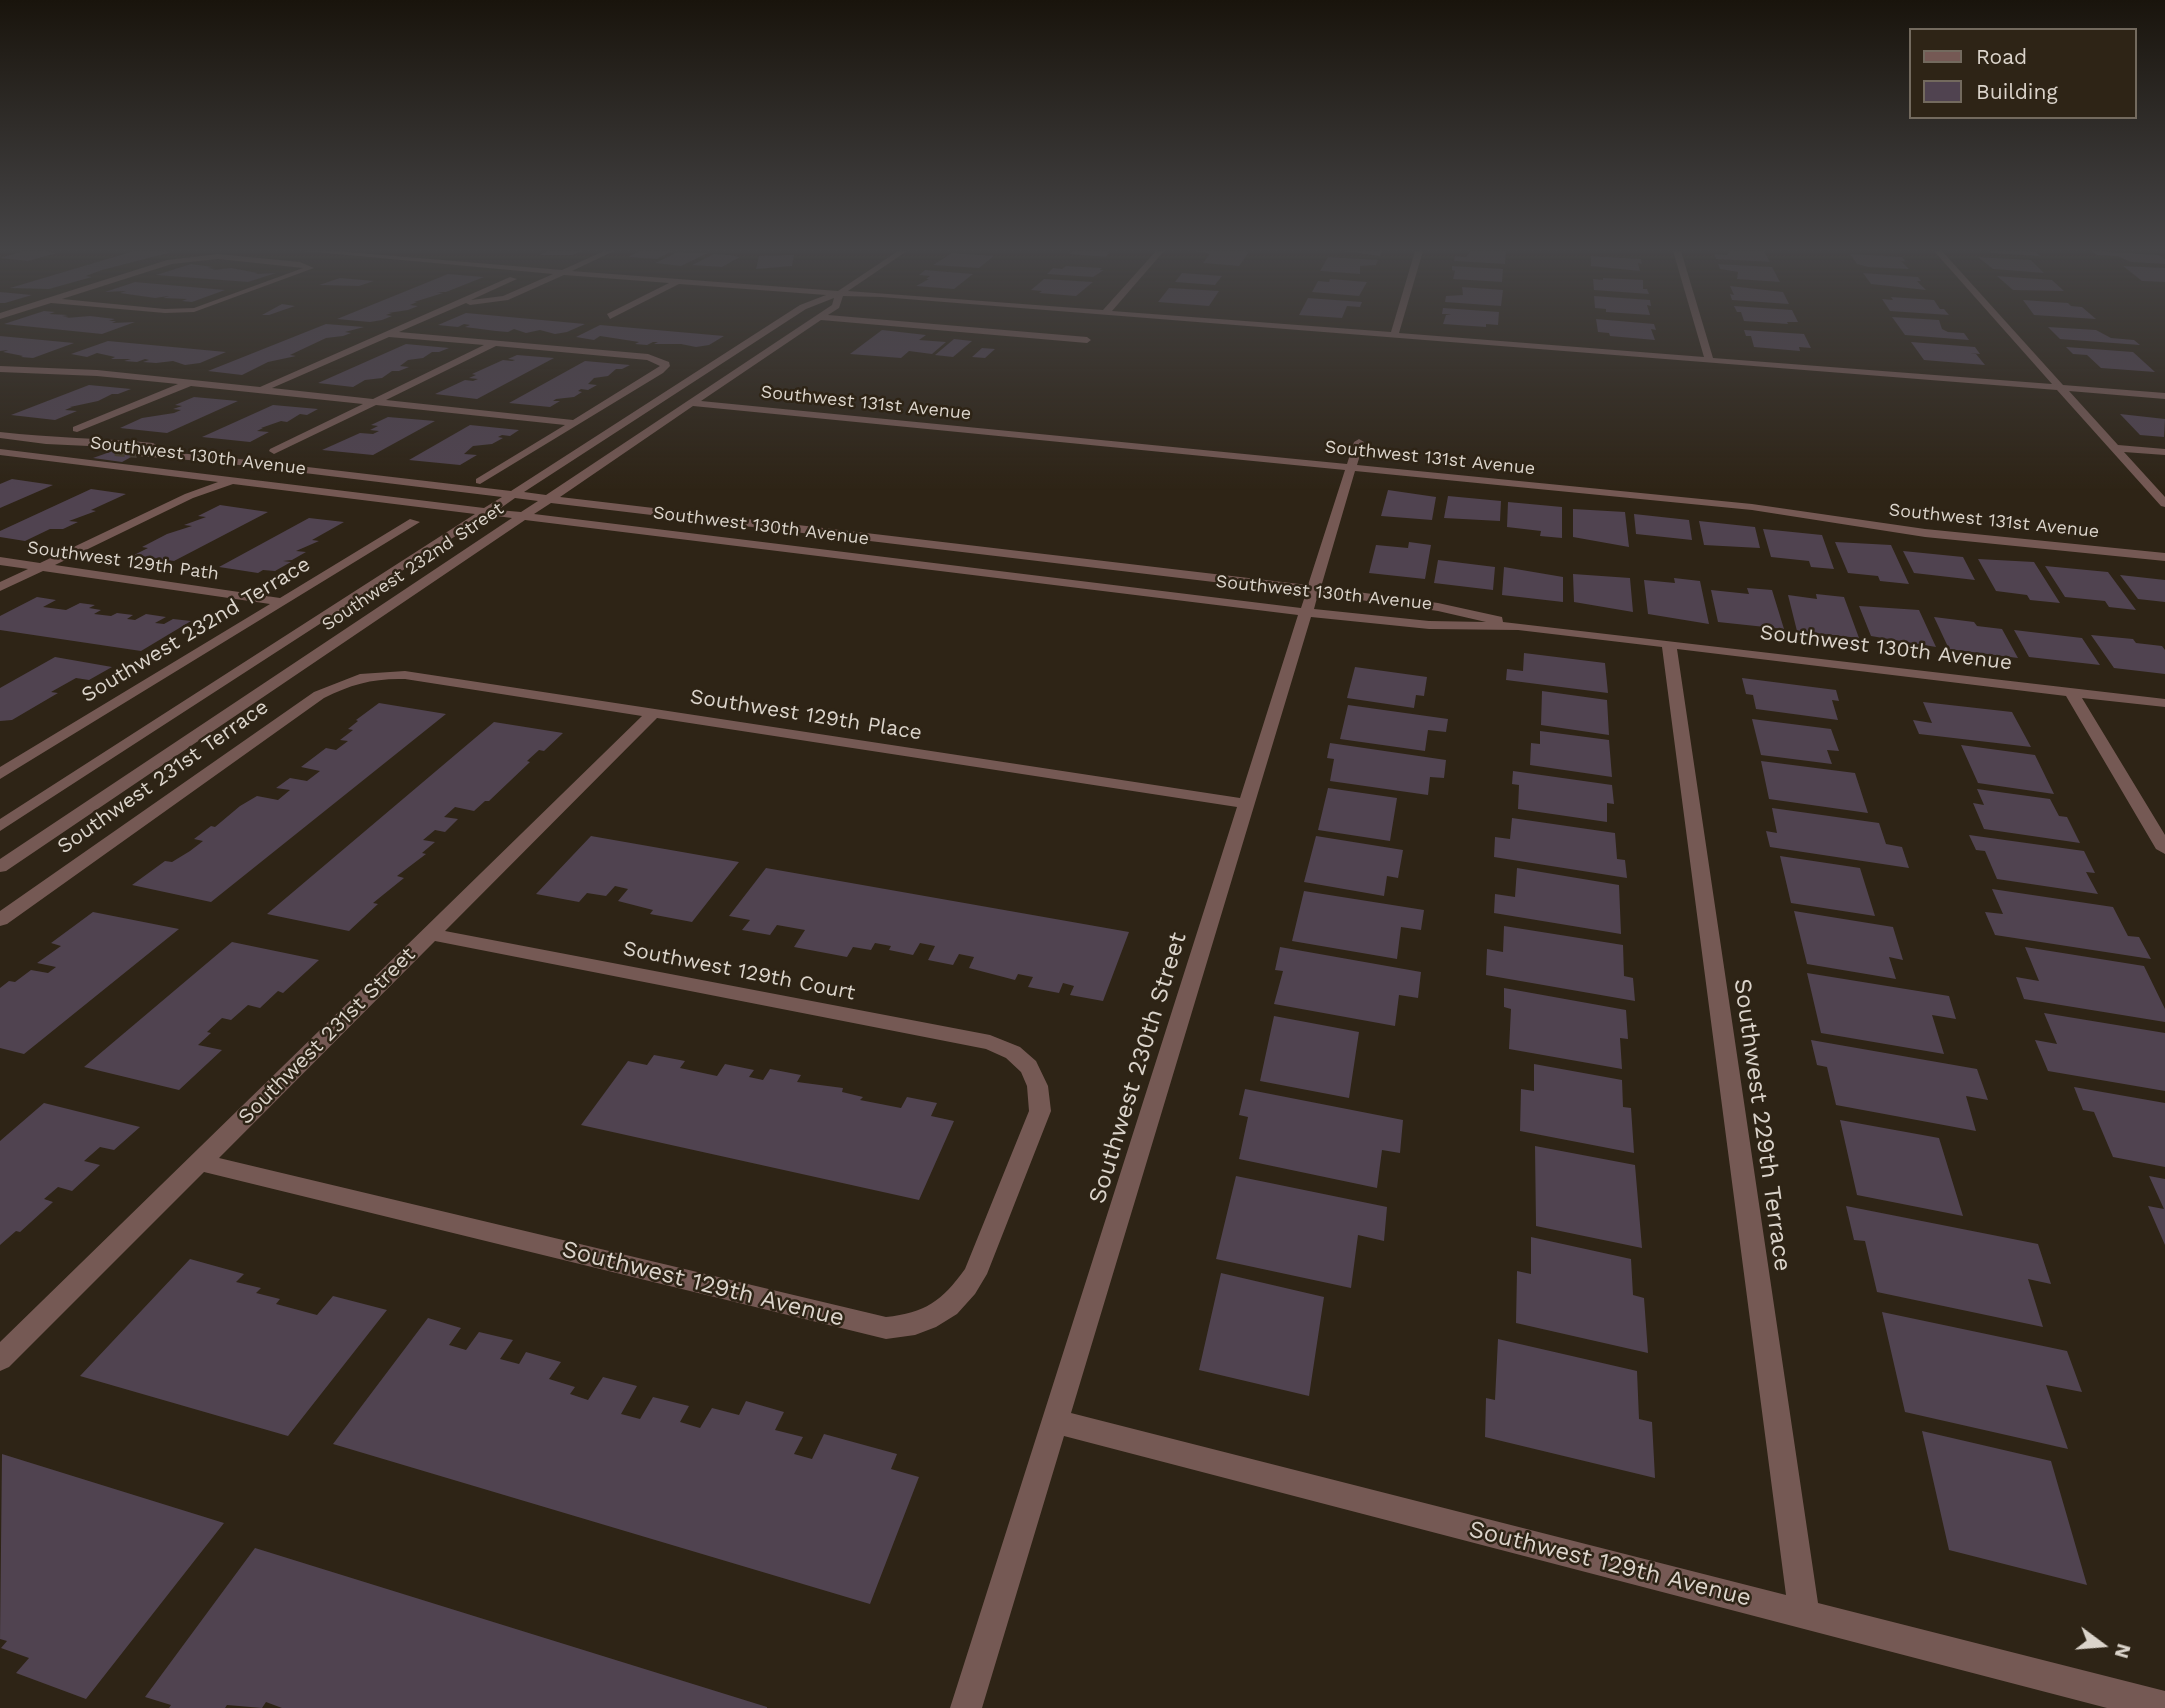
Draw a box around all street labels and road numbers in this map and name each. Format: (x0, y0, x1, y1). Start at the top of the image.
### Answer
street label: Southwest 131st Avenue (760, 381, 972, 425)
street label: Southwest 130th Avenue (89, 432, 307, 480)
street label: Southwest 131st Avenue (1324, 436, 1536, 480)
street label: Southwest 232nd Street (318, 498, 508, 636)
street label: Southwest 131st Avenue (1888, 499, 2100, 543)
street label: Southwest 130th Avenue (652, 502, 870, 550)
street label: Southwest 129th Path (26, 537, 220, 585)
street label: Southwest 232nd Terrace (77, 552, 315, 708)
street label: Southwest 130th Avenue (1215, 571, 1433, 615)
street label: Southwest 130th Avenue (1759, 620, 2013, 676)
street label: Southwest 129th Place (688, 684, 924, 746)
street label: Southwest 231st Terrace (53, 694, 273, 860)
street label: Southwest 230th Street (1083, 929, 1193, 1207)
street label: Southwest 129th Court (621, 936, 857, 1006)
street label: Southwest 231st Street (233, 942, 421, 1130)
street label: Southwest 229th Terrace (1727, 977, 1797, 1273)
street label: Southwest 129th Avenue (559, 1235, 847, 1333)
street label: Southwest 129th Avenue (1466, 1515, 1754, 1613)

